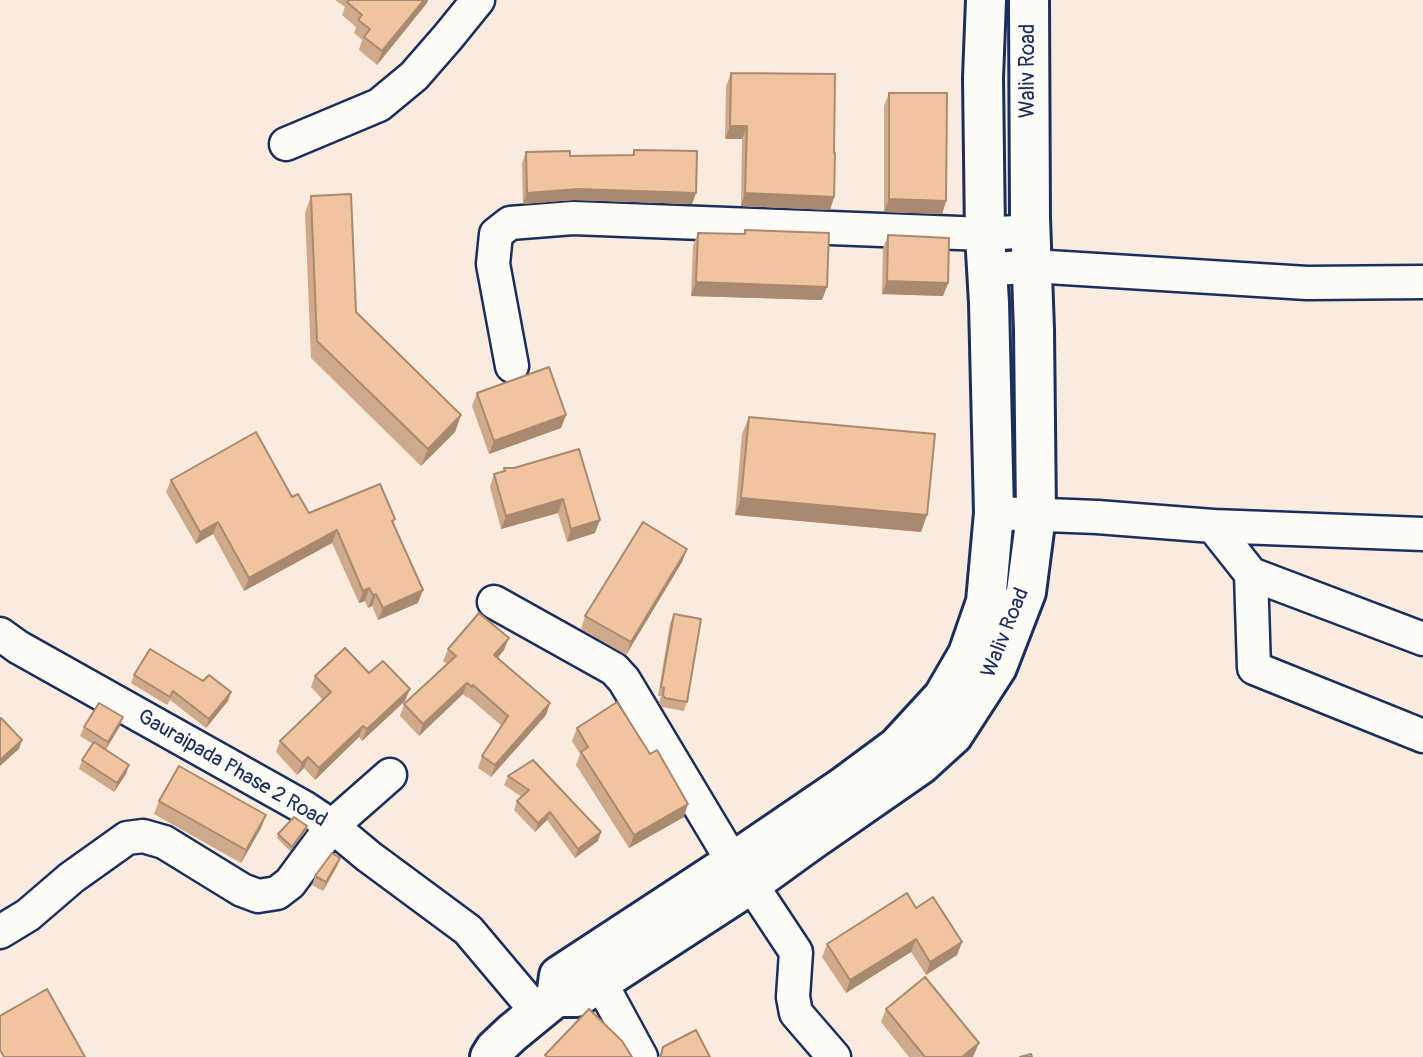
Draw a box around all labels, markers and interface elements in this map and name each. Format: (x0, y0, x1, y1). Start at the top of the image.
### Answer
street label: Waliv Road (1016, 24, 1042, 118)
street label: Waliv Road (977, 584, 1035, 682)
street label: Gauraipada Phase 2 Road (133, 704, 331, 834)

